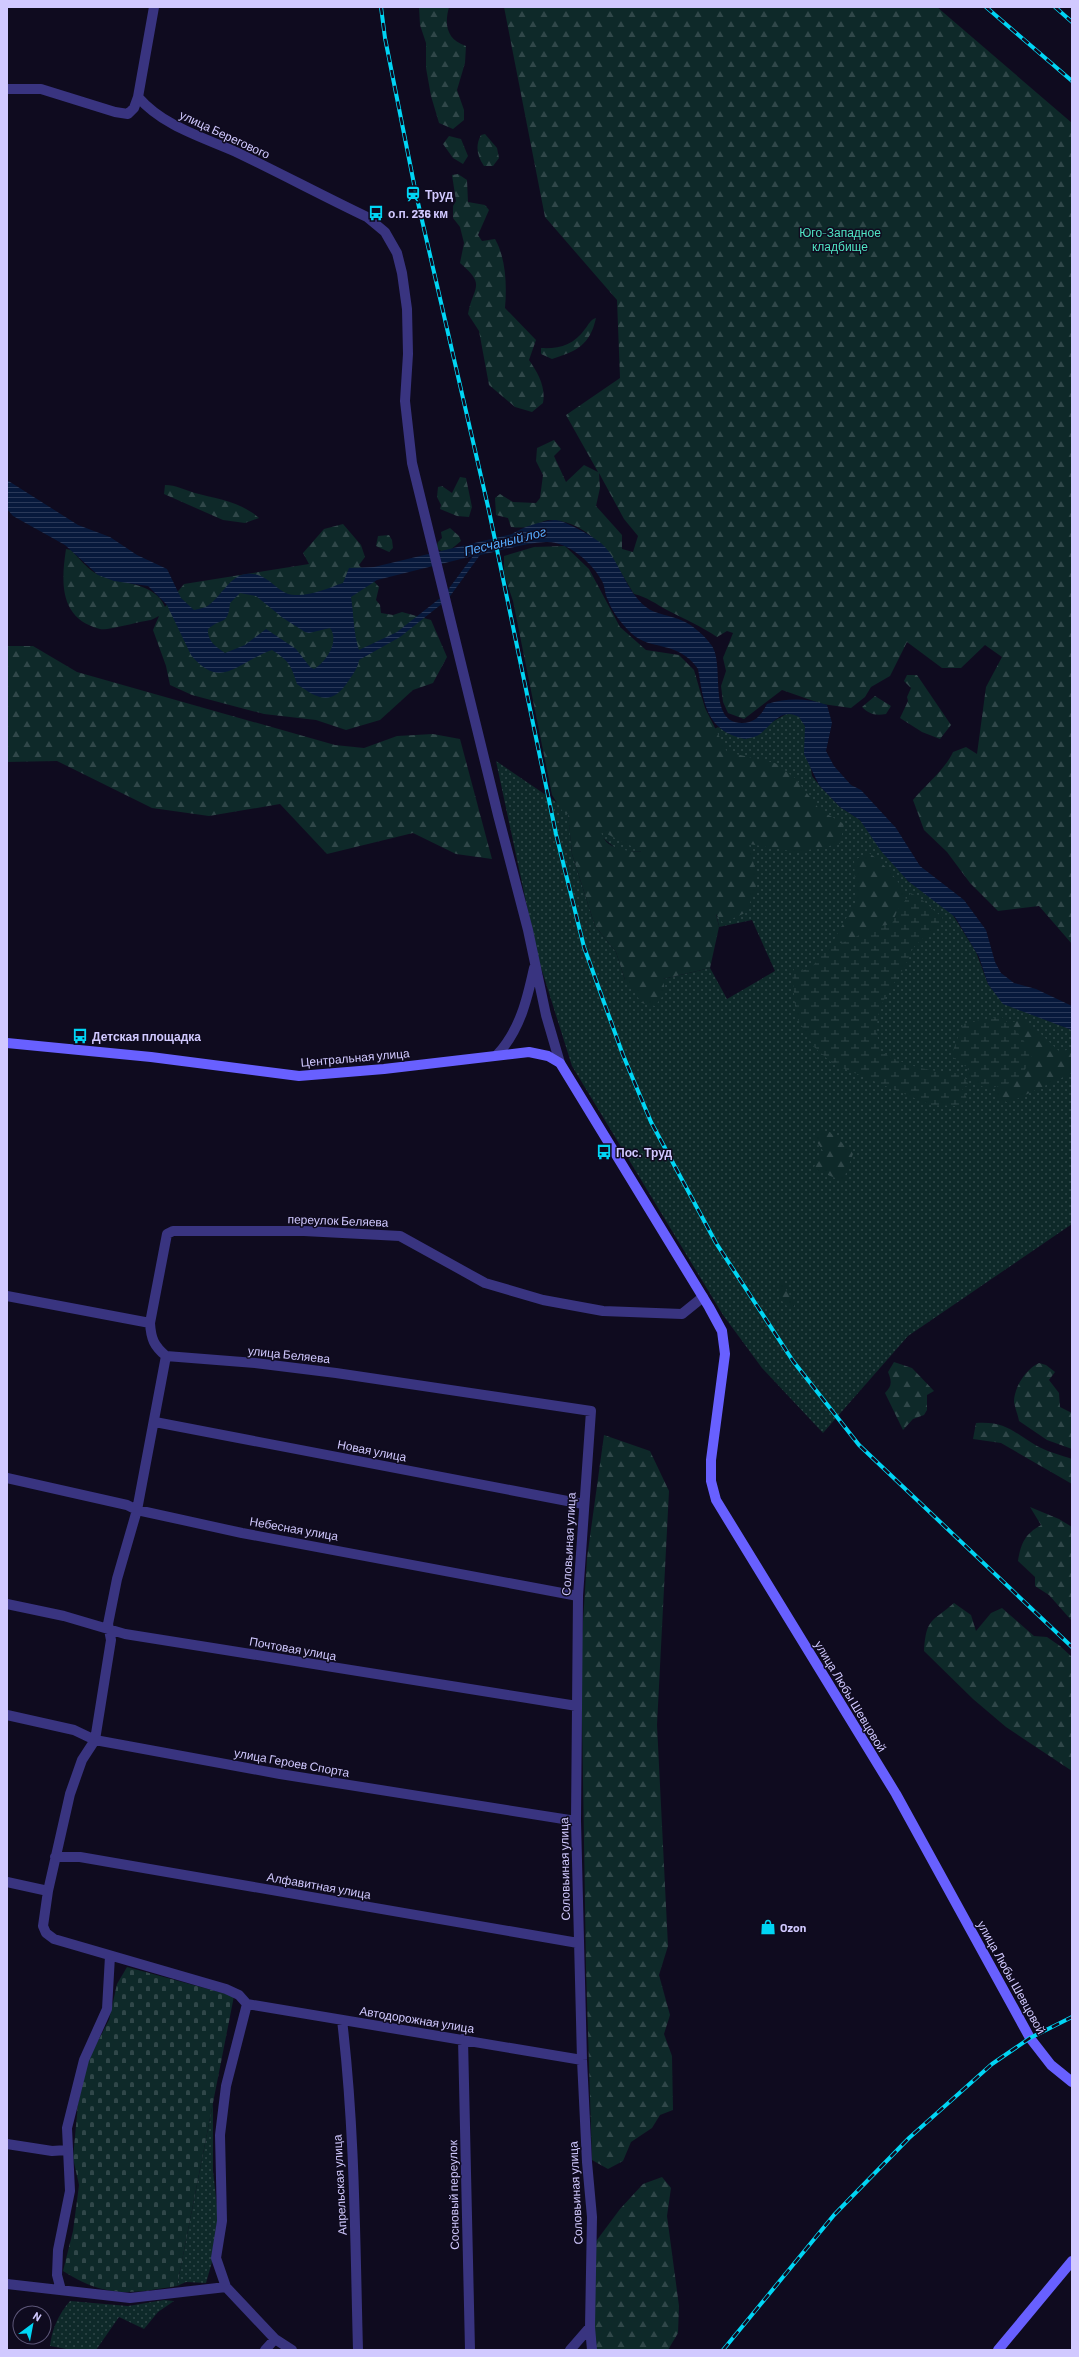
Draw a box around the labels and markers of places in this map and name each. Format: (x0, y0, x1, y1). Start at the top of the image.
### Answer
station icon: Труд (404, 185, 422, 203)
place label: Труд (425, 187, 453, 202)
bus stop icon: о.п. 236 км (367, 204, 385, 222)
place label: о.п. 236 км (388, 206, 448, 220)
bus stop icon: Детская площадка (71, 1027, 89, 1045)
place label: Детская площадка (92, 1029, 201, 1044)
bus stop icon: Пос. Труд (595, 1143, 613, 1161)
place label: Пос. Труд (616, 1145, 673, 1160)
shop icon: Ozon (759, 1918, 777, 1936)
place label: Ozon (780, 1920, 806, 1934)

